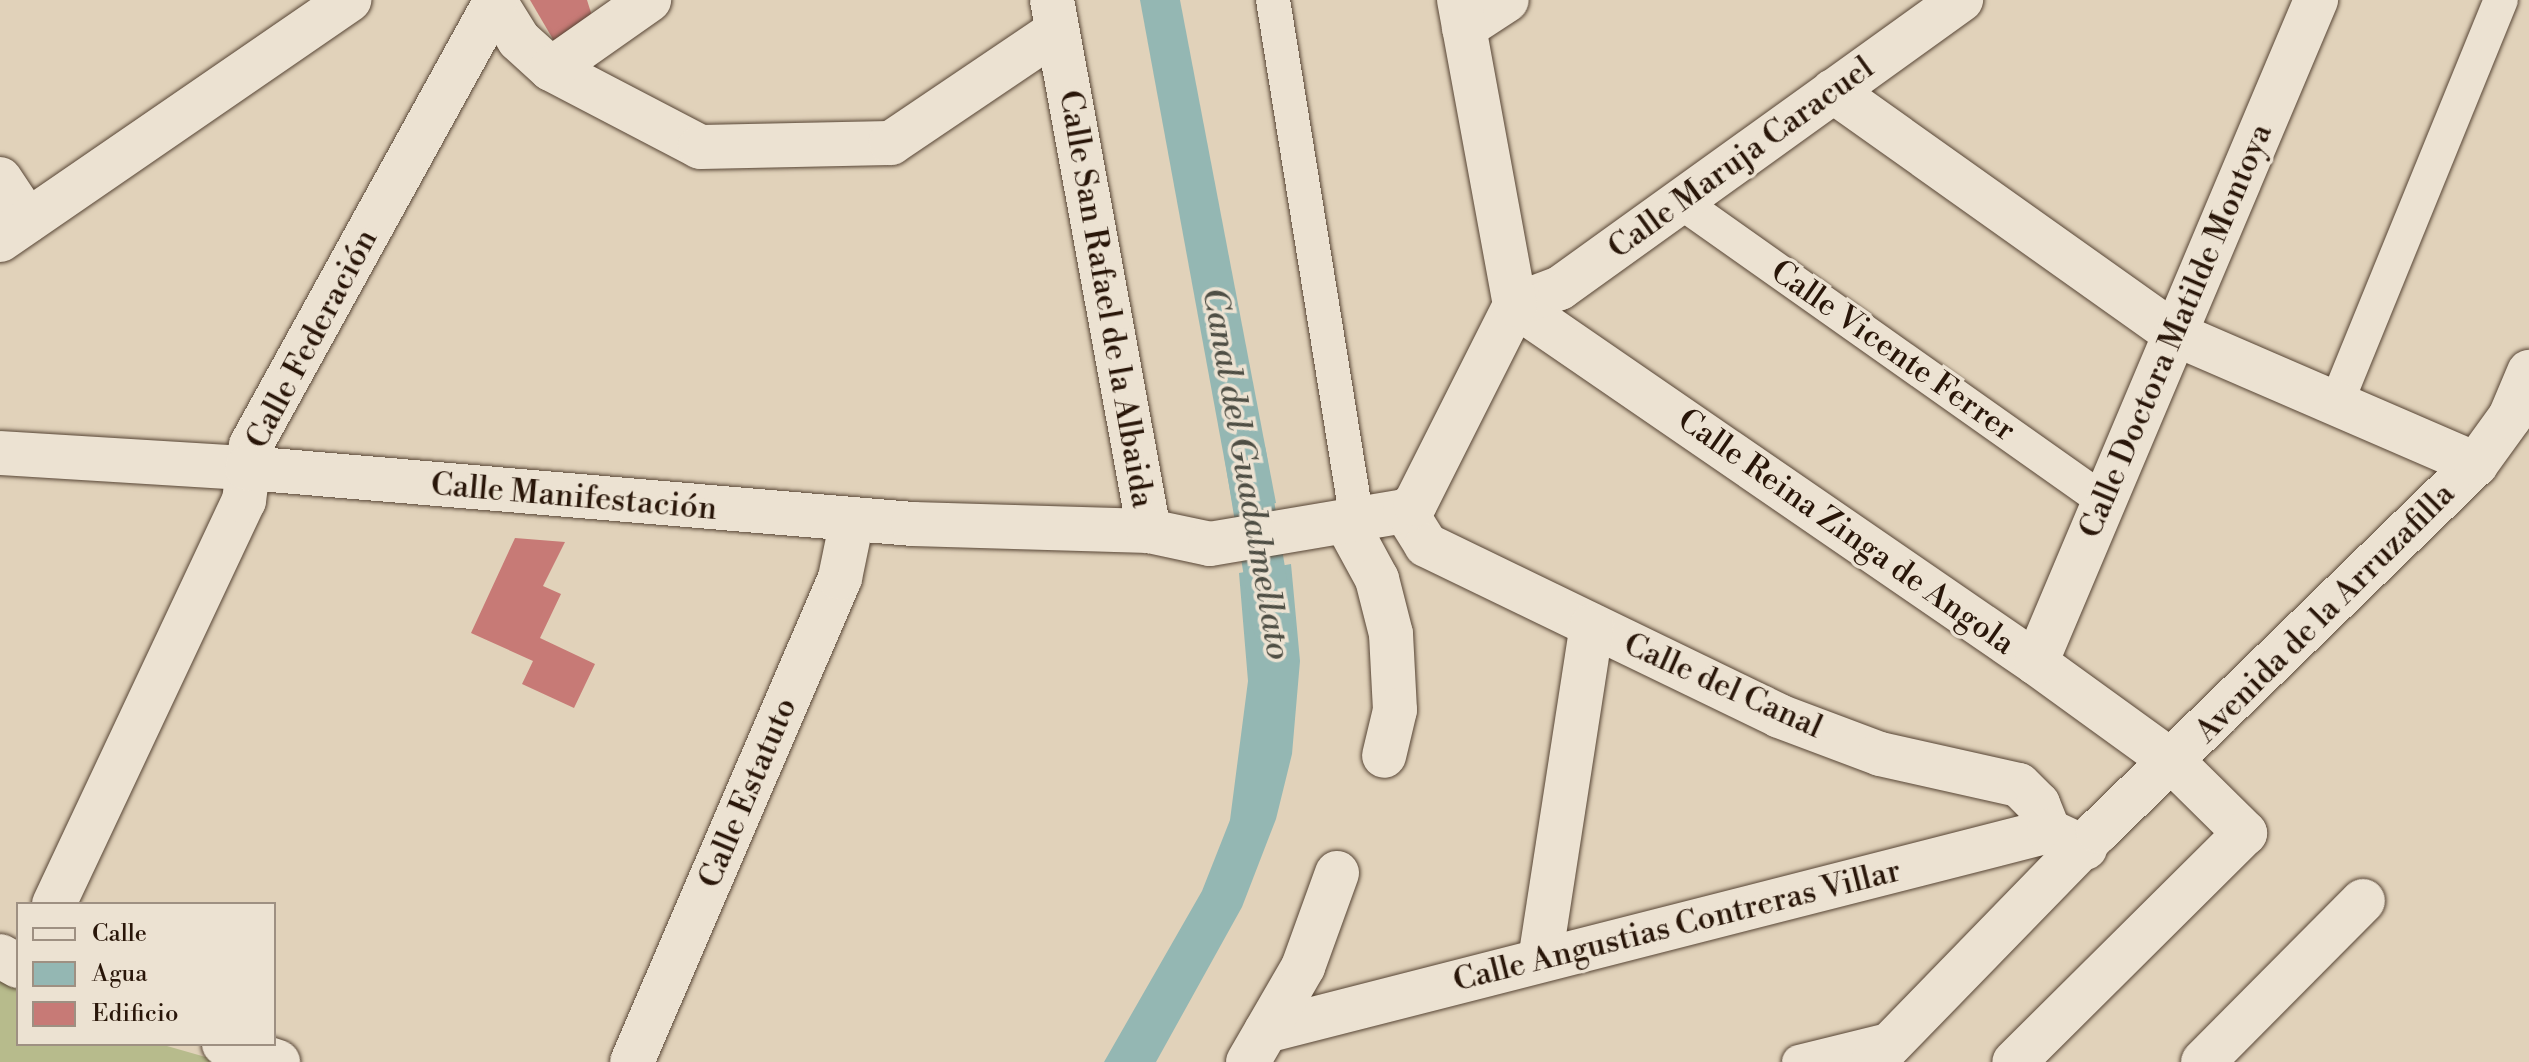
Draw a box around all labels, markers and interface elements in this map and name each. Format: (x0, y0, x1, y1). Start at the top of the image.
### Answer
street label: Calle Maruja Caracuel (1601, 49, 1881, 267)
street label: Calle San Rafael de la Albaida (1050, 87, 1162, 511)
street label: Calle Doctora Matilde Montoya (2071, 118, 2281, 544)
street label: Calle Federación (238, 223, 386, 455)
street label: Calle Vicente Ferrer (1763, 252, 2023, 450)
water label: Canal del Guadalmellato (1192, 285, 1298, 663)
street label: Calle Reina Zinga de Angola (1670, 401, 2022, 663)
street label: Calle Manifestación (429, 465, 719, 529)
street label: Avenida de la Arruzafilla (2187, 475, 2463, 751)
street label: Calle del Canal (1618, 625, 1828, 747)
street label: Calle Estatuto (691, 692, 805, 894)
street label: Calle Angustias Contreras Villar (1449, 852, 1905, 1000)
legend (16, 902, 276, 1046)
text: Calle (92, 919, 147, 949)
text: Agua (92, 959, 147, 989)
text: Edificio (92, 999, 178, 1029)

